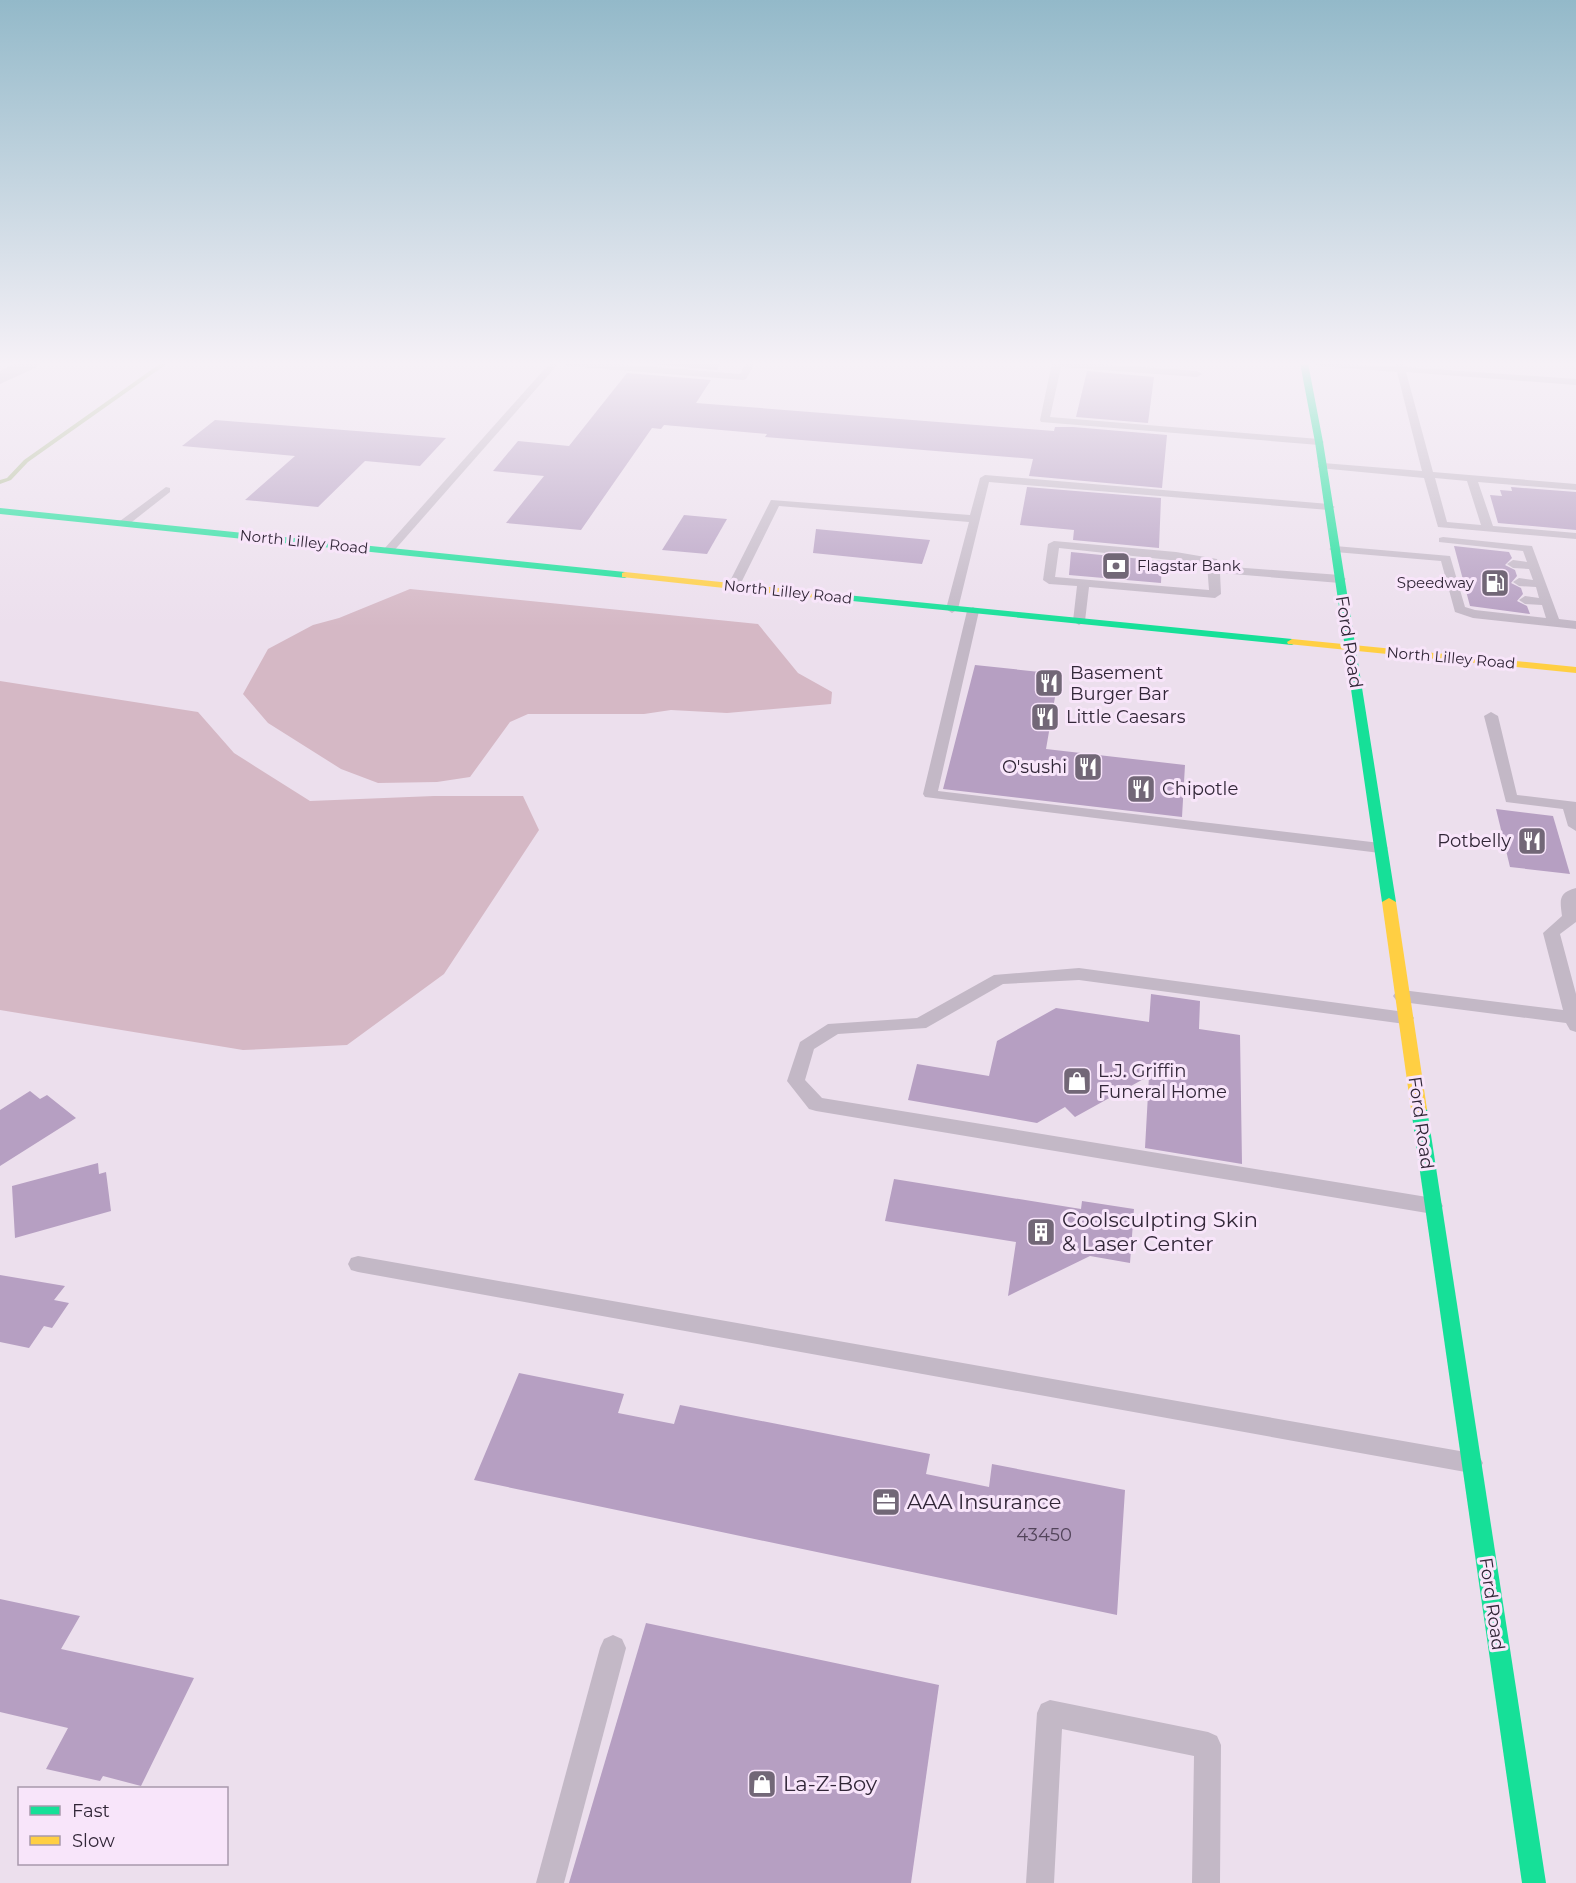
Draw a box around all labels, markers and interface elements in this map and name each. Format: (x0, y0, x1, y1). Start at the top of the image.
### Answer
street label: North Lilley Road (239, 525, 369, 558)
bank icon: Flagstar Bank (1100, 550, 1132, 582)
place label: Flagstar Bank (1137, 556, 1241, 575)
fuel station icon: Speedway (1479, 567, 1511, 599)
place label: Speedway (1397, 573, 1475, 592)
street label: North Lilley Road (723, 575, 853, 608)
street label: Ford Road (1331, 594, 1367, 690)
street label: North Lilley Road (1386, 642, 1516, 673)
place label: Basement Burger Bar (1070, 662, 1169, 705)
restaurant icon: Basement Burger Bar (1033, 667, 1065, 699)
restaurant icon: Little Caesars (1029, 701, 1061, 733)
place label: Little Caesars (1066, 706, 1186, 728)
restaurant icon: O'sushi (1072, 751, 1104, 783)
place label: O'sushi (1002, 756, 1067, 778)
restaurant icon: Chipotle (1125, 773, 1157, 805)
place label: Chipotle (1162, 778, 1238, 800)
restaurant icon: Potbelly (1516, 825, 1548, 857)
place label: Potbelly (1437, 830, 1511, 852)
place label: L.J. Griffin Funeral Home (1098, 1060, 1227, 1103)
shop icon: L.J. Griffin Funeral Home (1061, 1065, 1093, 1097)
street label: Ford Road (1404, 1075, 1438, 1171)
place label: Coolsculpting Skin & Laser Center (1062, 1207, 1258, 1256)
building icon: Coolsculpting Skin & Laser Center (1025, 1216, 1057, 1248)
office icon: AAA Insurance (870, 1486, 902, 1518)
place label: AAA Insurance (907, 1489, 1061, 1514)
house number: 43450 (1016, 1524, 1072, 1546)
street label: Ford Road (1475, 1556, 1509, 1652)
shop icon: La-Z-Boy (746, 1768, 778, 1800)
place label: La-Z-Boy (783, 1771, 878, 1796)
legend (18, 1787, 228, 1865)
text: Fast (72, 1800, 110, 1822)
text: Slow (72, 1830, 115, 1852)

